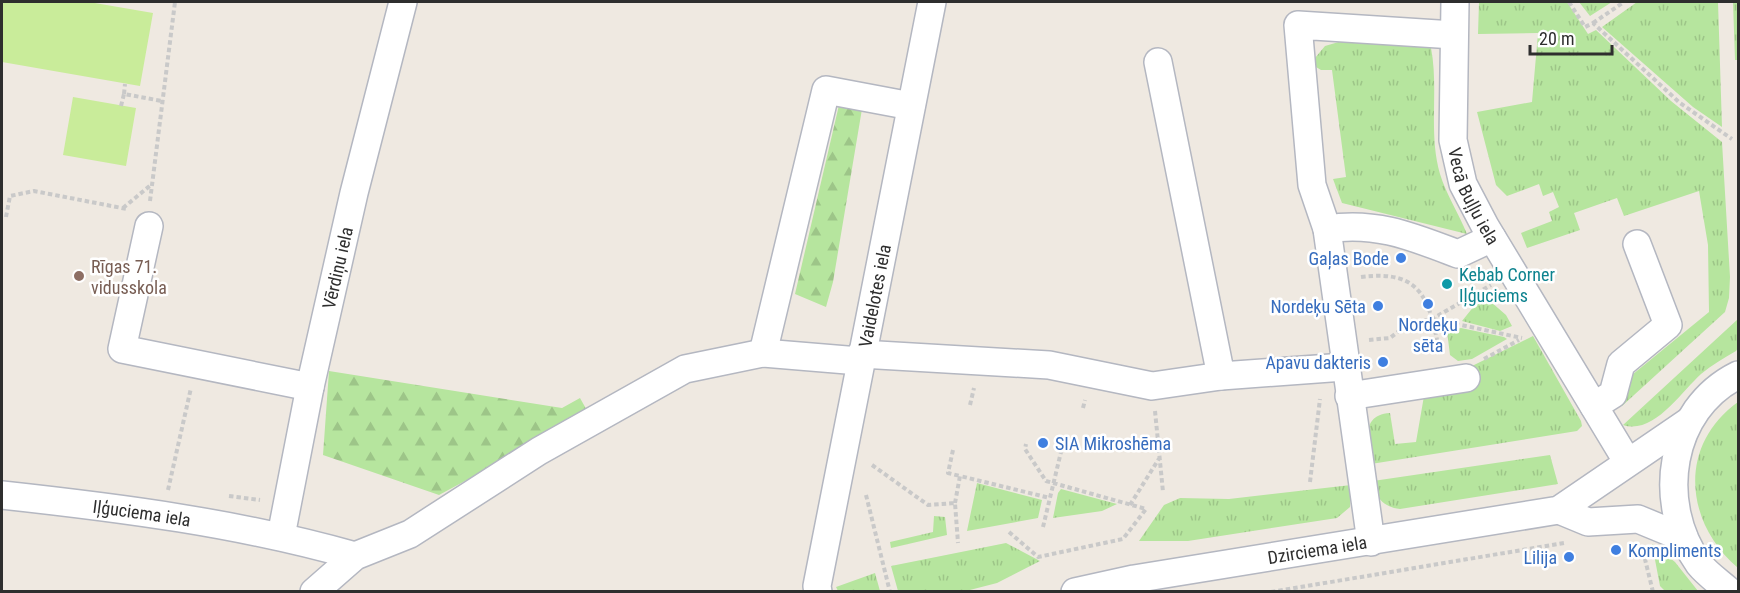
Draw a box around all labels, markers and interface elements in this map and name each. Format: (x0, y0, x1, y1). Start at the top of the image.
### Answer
scale bar (1530, 18, 1612, 56)
text: 20 m (1539, 28, 1574, 49)
street label: Vecā Buļļu iela (1445, 145, 1504, 248)
street label: Vērdiņu iela (318, 225, 356, 311)
street label: Vaidelotes iela (854, 242, 895, 349)
place label: Gaļas Bode (1308, 248, 1389, 270)
marker: Gaļas Bode (1394, 251, 1408, 265)
place label: Rīgas 71. vidusskola (91, 256, 167, 298)
place label: Kebab Corner Iļģuciems (1459, 264, 1555, 307)
marker: Rīgas 71. vidusskola (72, 269, 86, 283)
marker: Kebab Corner Iļģuciems (1440, 277, 1454, 291)
place label: Nordeķu Sēta (1270, 296, 1366, 318)
marker: Nordeķu sēta (1421, 297, 1435, 311)
marker: Nordeķu Sēta (1371, 299, 1385, 313)
place label: Nordeķu sēta (1398, 314, 1458, 356)
place label: Apavu dakteris (1265, 352, 1371, 373)
marker: Apavu dakteris (1376, 355, 1390, 369)
place label: SIA Mikroshēma (1055, 433, 1171, 454)
marker: SIA Mikroshēma (1036, 436, 1050, 450)
street label: Iļģuciema iela (92, 495, 192, 530)
street label: Dzirciema iela (1266, 531, 1368, 568)
place label: Kompliments (1628, 540, 1722, 561)
marker: Kompliments (1609, 543, 1623, 557)
place label: Lilija (1523, 547, 1557, 568)
marker: Lilija (1562, 550, 1576, 564)

